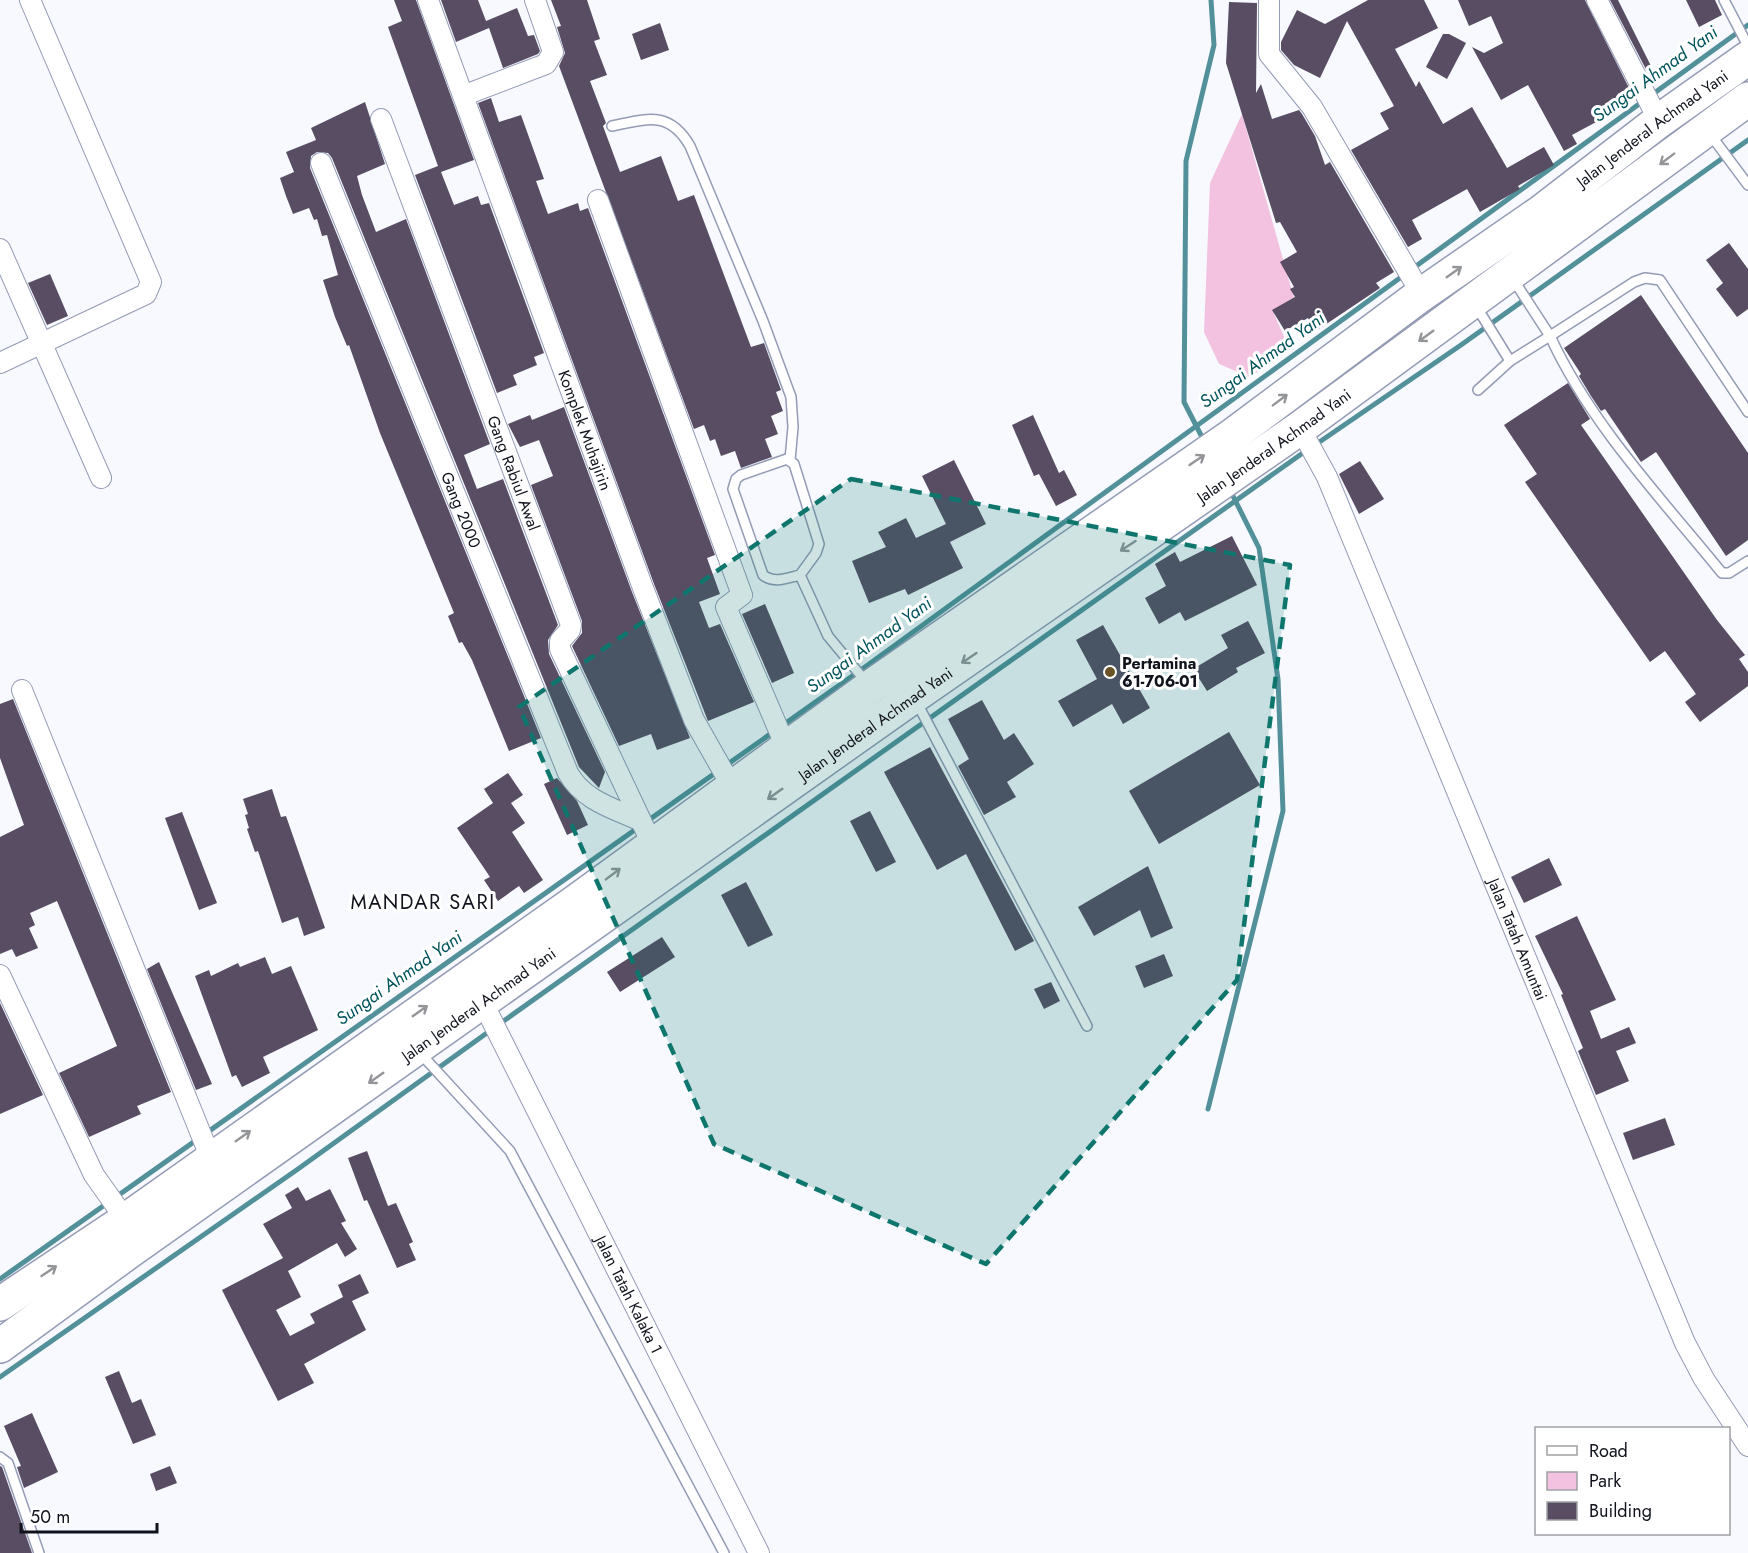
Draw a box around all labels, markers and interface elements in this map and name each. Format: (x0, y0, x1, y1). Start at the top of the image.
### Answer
water label: Sungai Ahmad Yani (1587, 19, 1723, 128)
street label: Jalan Jenderal Achmad Yani (1570, 65, 1733, 194)
one-way arrow (1660, 152, 1676, 165)
one-way arrow (1445, 266, 1462, 278)
water label: Sungai Ahmad Yani (1194, 305, 1330, 414)
one-way arrow (1418, 330, 1434, 342)
street label: Komplek Muhajirin (552, 367, 617, 494)
street label: Jalan Jenderal Achmad Yani (1191, 383, 1356, 509)
one-way arrow (1272, 394, 1288, 407)
street label: Gang Rabiul Awal (481, 412, 546, 534)
one-way arrow (1188, 454, 1205, 466)
street label: Gang 2000 (435, 468, 487, 551)
one-way arrow (1120, 540, 1137, 552)
water label: Sungai Ahmad Yani (801, 590, 937, 699)
one-way arrow (961, 652, 977, 664)
place label: Pertamina 61-706-01 (1122, 652, 1198, 693)
street label: Jalan Jenderal Achmad Yani (792, 662, 957, 788)
marker: Pertamina 61-706-01 (1103, 665, 1117, 679)
one-way arrow (767, 788, 783, 800)
one-way arrow (604, 867, 620, 880)
street label: Jalan Tatah Amuntai (1481, 873, 1553, 1004)
district label: MANDAR SARI (350, 888, 496, 917)
water label: Sungai Ahmad Yani (330, 924, 468, 1031)
street label: Jalan Jenderal Achmad Yani (395, 942, 561, 1068)
one-way arrow (411, 1005, 427, 1017)
one-way arrow (369, 1072, 385, 1084)
one-way arrow (235, 1130, 251, 1142)
street label: Jalan Tatah Kalaka 1 (589, 1230, 668, 1358)
one-way arrow (40, 1265, 56, 1277)
legend (1535, 1427, 1730, 1535)
text: Road (1589, 1438, 1628, 1464)
text: Park (1589, 1468, 1621, 1494)
scale bar (21, 1496, 158, 1534)
text: Building (1589, 1498, 1652, 1524)
text: 50 m (30, 1504, 70, 1530)

